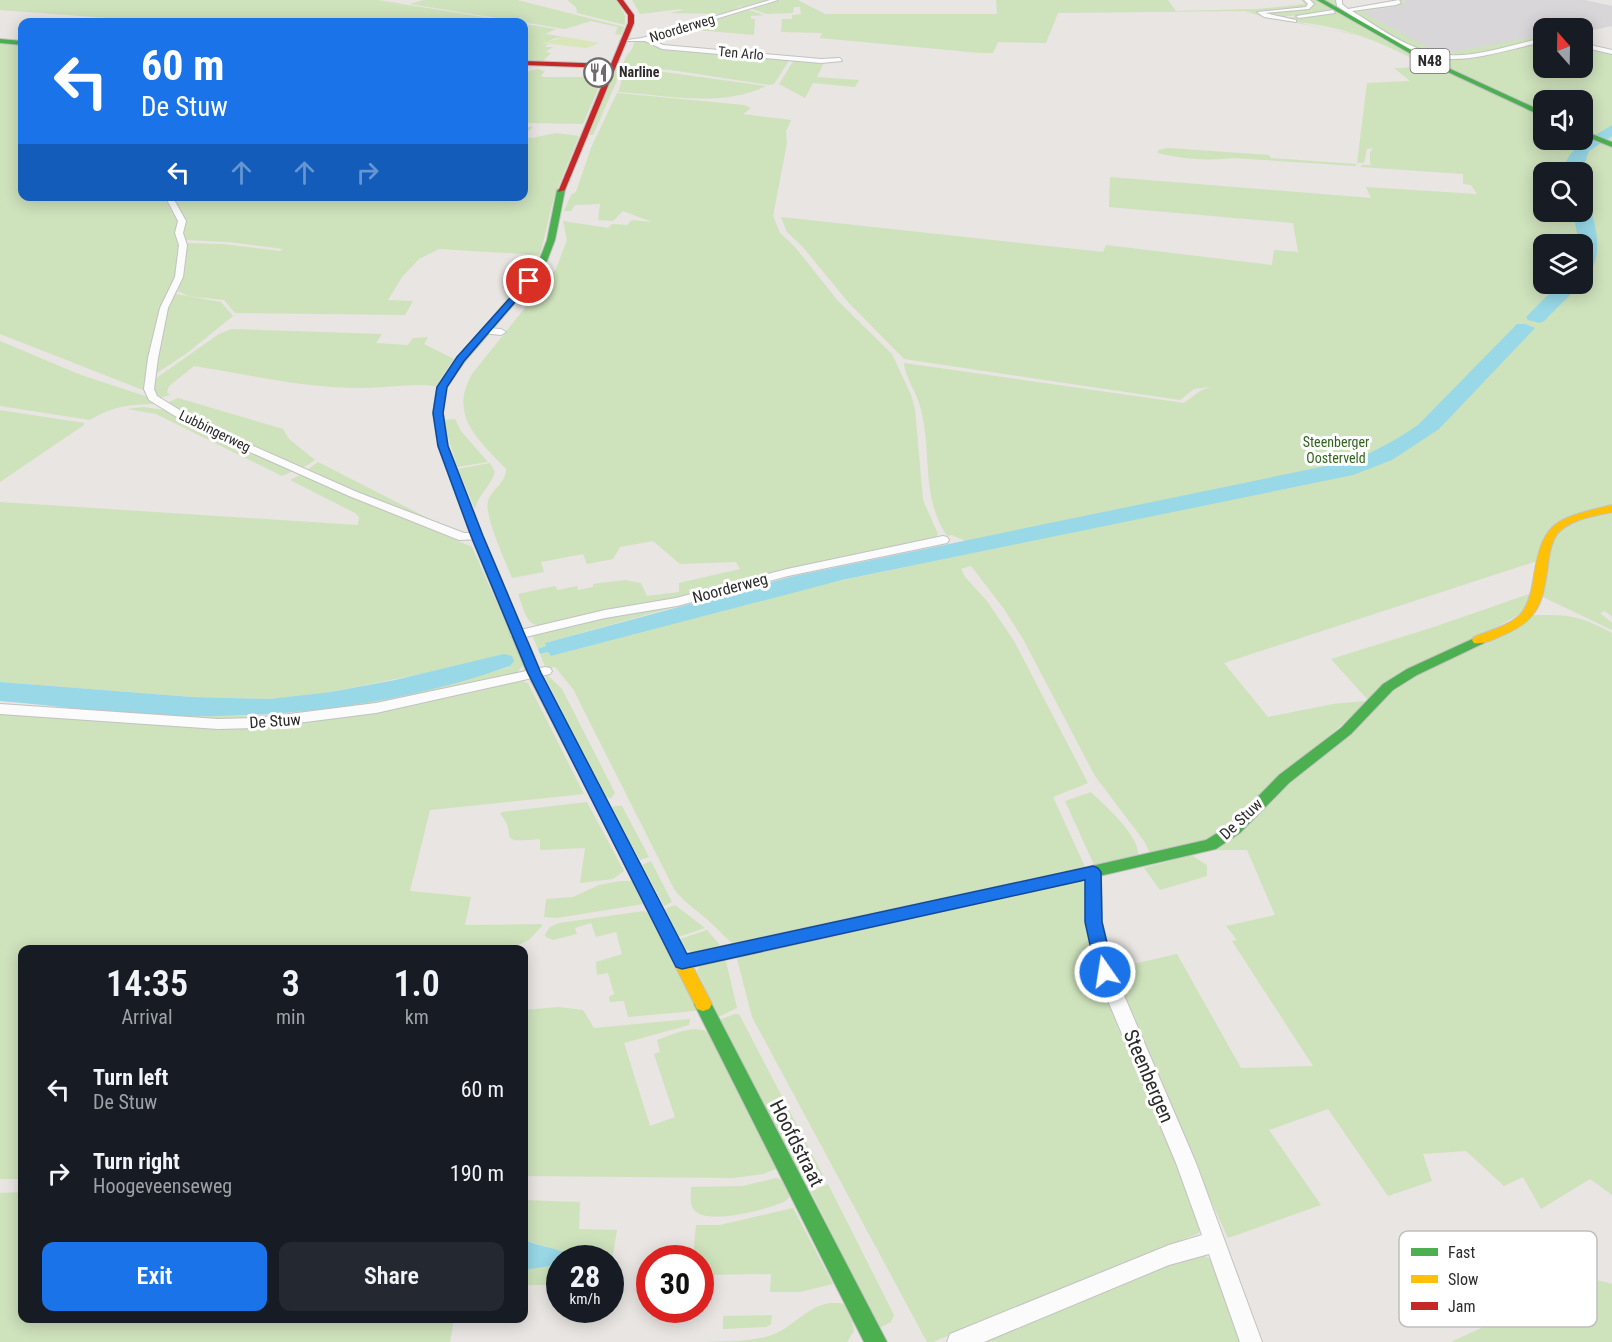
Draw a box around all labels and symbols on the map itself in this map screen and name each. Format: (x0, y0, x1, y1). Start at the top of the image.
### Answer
street label: Noorderweg (647, 11, 717, 45)
north arrow (1533, 18, 1593, 78)
street label: Ten Arlo (718, 43, 764, 63)
road number: N48 (1410, 49, 1450, 73)
restaurant icon: Narline (582, 56, 614, 88)
place label: Narline (619, 64, 660, 80)
pin (503, 255, 554, 306)
street label: Lubbingerweg (177, 407, 253, 455)
park label: Steenberger Oosterveld (1303, 434, 1369, 466)
street label: Noorderweg (690, 569, 770, 607)
street label: De Stuw (249, 710, 301, 732)
street label: De Stuw (1216, 795, 1266, 843)
position arrow (1073, 940, 1137, 1004)
street label: Steenbergen (1119, 1026, 1179, 1126)
street label: Hoofdstraat (765, 1096, 829, 1191)
legend (1399, 1231, 1597, 1327)
text: Fast (1448, 1243, 1475, 1262)
speed limit sign: 30 (636, 1245, 714, 1323)
text: Slow (1448, 1270, 1478, 1289)
text: Jam (1448, 1297, 1475, 1316)

